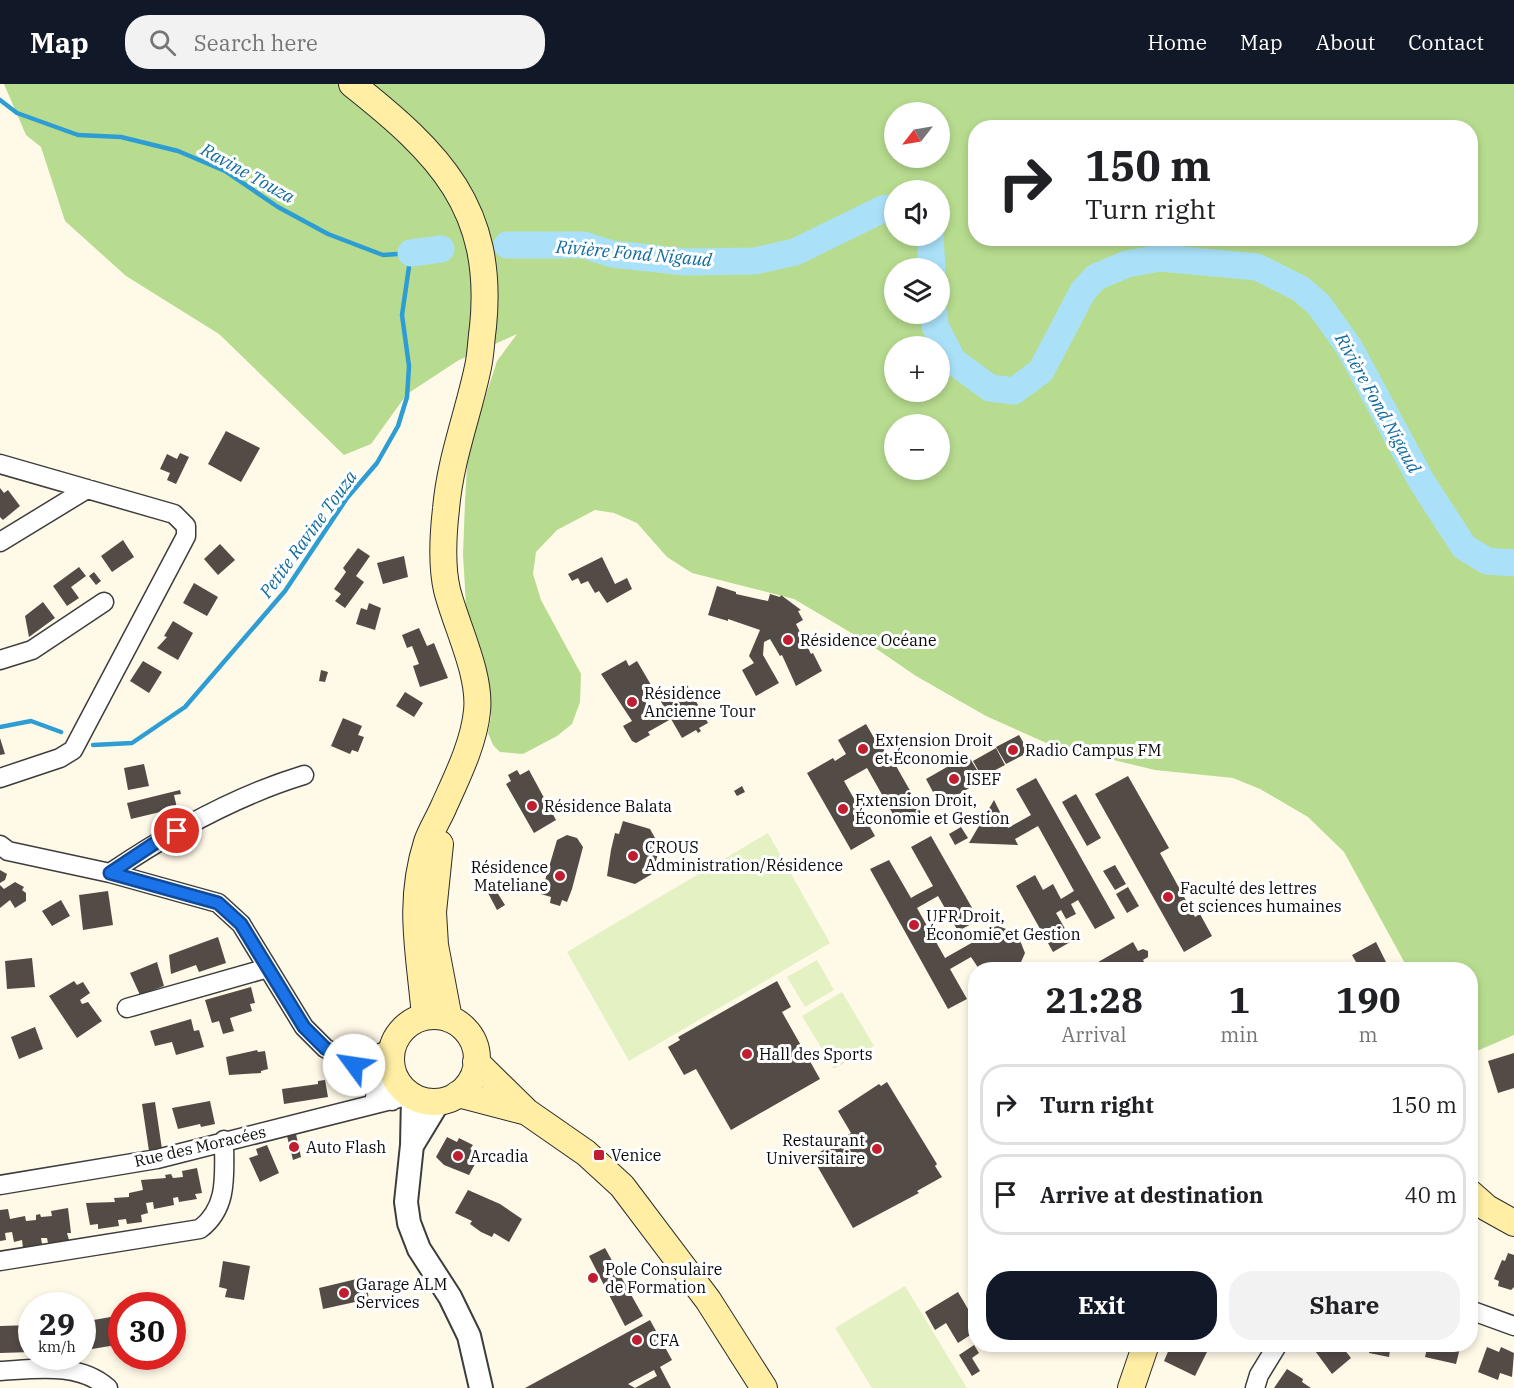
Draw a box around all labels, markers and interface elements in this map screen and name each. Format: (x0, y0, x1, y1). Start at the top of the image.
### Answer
search box (125, 15, 545, 69)
text: Map (30, 24, 89, 61)
icon: search (146, 26, 179, 59)
text: Search here (194, 28, 318, 57)
text: Home (1147, 28, 1207, 56)
text: Map (1240, 28, 1283, 56)
text: About (1316, 28, 1375, 56)
text: Contact (1408, 28, 1484, 56)
north arrow (884, 102, 950, 168)
map controls (884, 102, 950, 480)
water label: Ravine Touza (196, 137, 299, 208)
text: 150 m (1085, 138, 1211, 193)
icon: right (986, 144, 1064, 222)
button: sound (884, 180, 950, 246)
text: Turn right (1085, 191, 1216, 226)
water label: Rivière Fond Nigaud (554, 235, 713, 271)
button: layers (884, 258, 950, 324)
water label: Rivière Fond Nigaud (1330, 328, 1426, 477)
button: + (884, 336, 950, 402)
button: − (884, 414, 950, 480)
water label: Petite Ravine Touza (254, 466, 362, 603)
place label: Résidence Océane (800, 630, 937, 650)
marker: Résidence Océane (781, 633, 795, 647)
place label: Résidence Ancienne Tour (644, 683, 756, 721)
marker: Résidence Ancienne Tour (625, 695, 639, 709)
place label: Extension Droit et Économie (875, 730, 993, 768)
place label: Radio Campus FM (1025, 740, 1161, 760)
marker: Extension Droit et Économie (856, 742, 870, 756)
marker: Radio Campus FM (1006, 743, 1020, 757)
place label: ISEF (966, 769, 1001, 789)
marker: ISEF (947, 772, 961, 786)
place label: Extension Droit, Économie et Gestion (855, 790, 1010, 828)
place label: Résidence Balata (544, 796, 672, 816)
marker: Résidence Balata (525, 799, 539, 813)
marker: Extension Droit, Économie et Gestion (836, 802, 850, 816)
pin (151, 805, 202, 856)
icon: arrive (160, 814, 193, 847)
place label: CROUS Administration/Résidence (645, 837, 843, 875)
marker: CROUS Administration/Résidence (626, 849, 640, 863)
place label: Résidence Mateliane (471, 857, 548, 895)
marker: Résidence Mateliane (553, 869, 567, 883)
place label: Faculté des lettres et sciences humaines (1180, 878, 1342, 916)
marker: Faculté des lettres et sciences humaines (1161, 890, 1175, 904)
place label: UFR Droit, Économie et Gestion (926, 906, 1081, 944)
marker: UFR Droit, Économie et Gestion (907, 918, 921, 932)
text: 21:28 (1045, 976, 1143, 1023)
text: 1 (1228, 976, 1250, 1023)
text: 190 (1336, 976, 1401, 1023)
text: Arrival (1062, 1021, 1127, 1048)
text: min (1220, 1021, 1258, 1048)
text: m (1359, 1021, 1378, 1048)
position arrow (322, 1033, 386, 1097)
place label: Hall des Sports (759, 1044, 873, 1064)
marker: Hall des Sports (740, 1047, 754, 1061)
icon: right (989, 1088, 1022, 1121)
text: Turn right (1040, 1090, 1154, 1119)
text: 150 m (1391, 1090, 1457, 1119)
street label: Rue des Moracées (132, 1121, 268, 1171)
place label: Restaurant Universitaire (766, 1130, 865, 1168)
place label: Auto Flash (306, 1137, 386, 1157)
marker: Auto Flash (287, 1140, 301, 1154)
marker: Restaurant Universitaire (870, 1142, 884, 1156)
place label: Venice (611, 1145, 661, 1165)
place label: Arcadia (470, 1146, 529, 1166)
marker: Venice (592, 1148, 606, 1162)
marker: Arcadia (451, 1149, 465, 1163)
icon: arrive (989, 1178, 1022, 1211)
text: Arrive at destination (1040, 1180, 1263, 1209)
text: 40 m (1405, 1180, 1457, 1209)
place label: Pole Consulaire de Formation (605, 1259, 722, 1297)
marker: Pole Consulaire de Formation (586, 1271, 600, 1285)
button: Exit (986, 1271, 1217, 1340)
button: Share (1229, 1271, 1460, 1340)
place label: Garage ALM Services (356, 1274, 448, 1312)
marker: Garage ALM Services (337, 1286, 351, 1300)
speed limit sign: 30 (108, 1292, 186, 1370)
text: 29 (39, 1304, 75, 1343)
place label: CFA (649, 1330, 680, 1350)
marker: CFA (630, 1333, 644, 1347)
text: km/h (38, 1337, 76, 1356)

